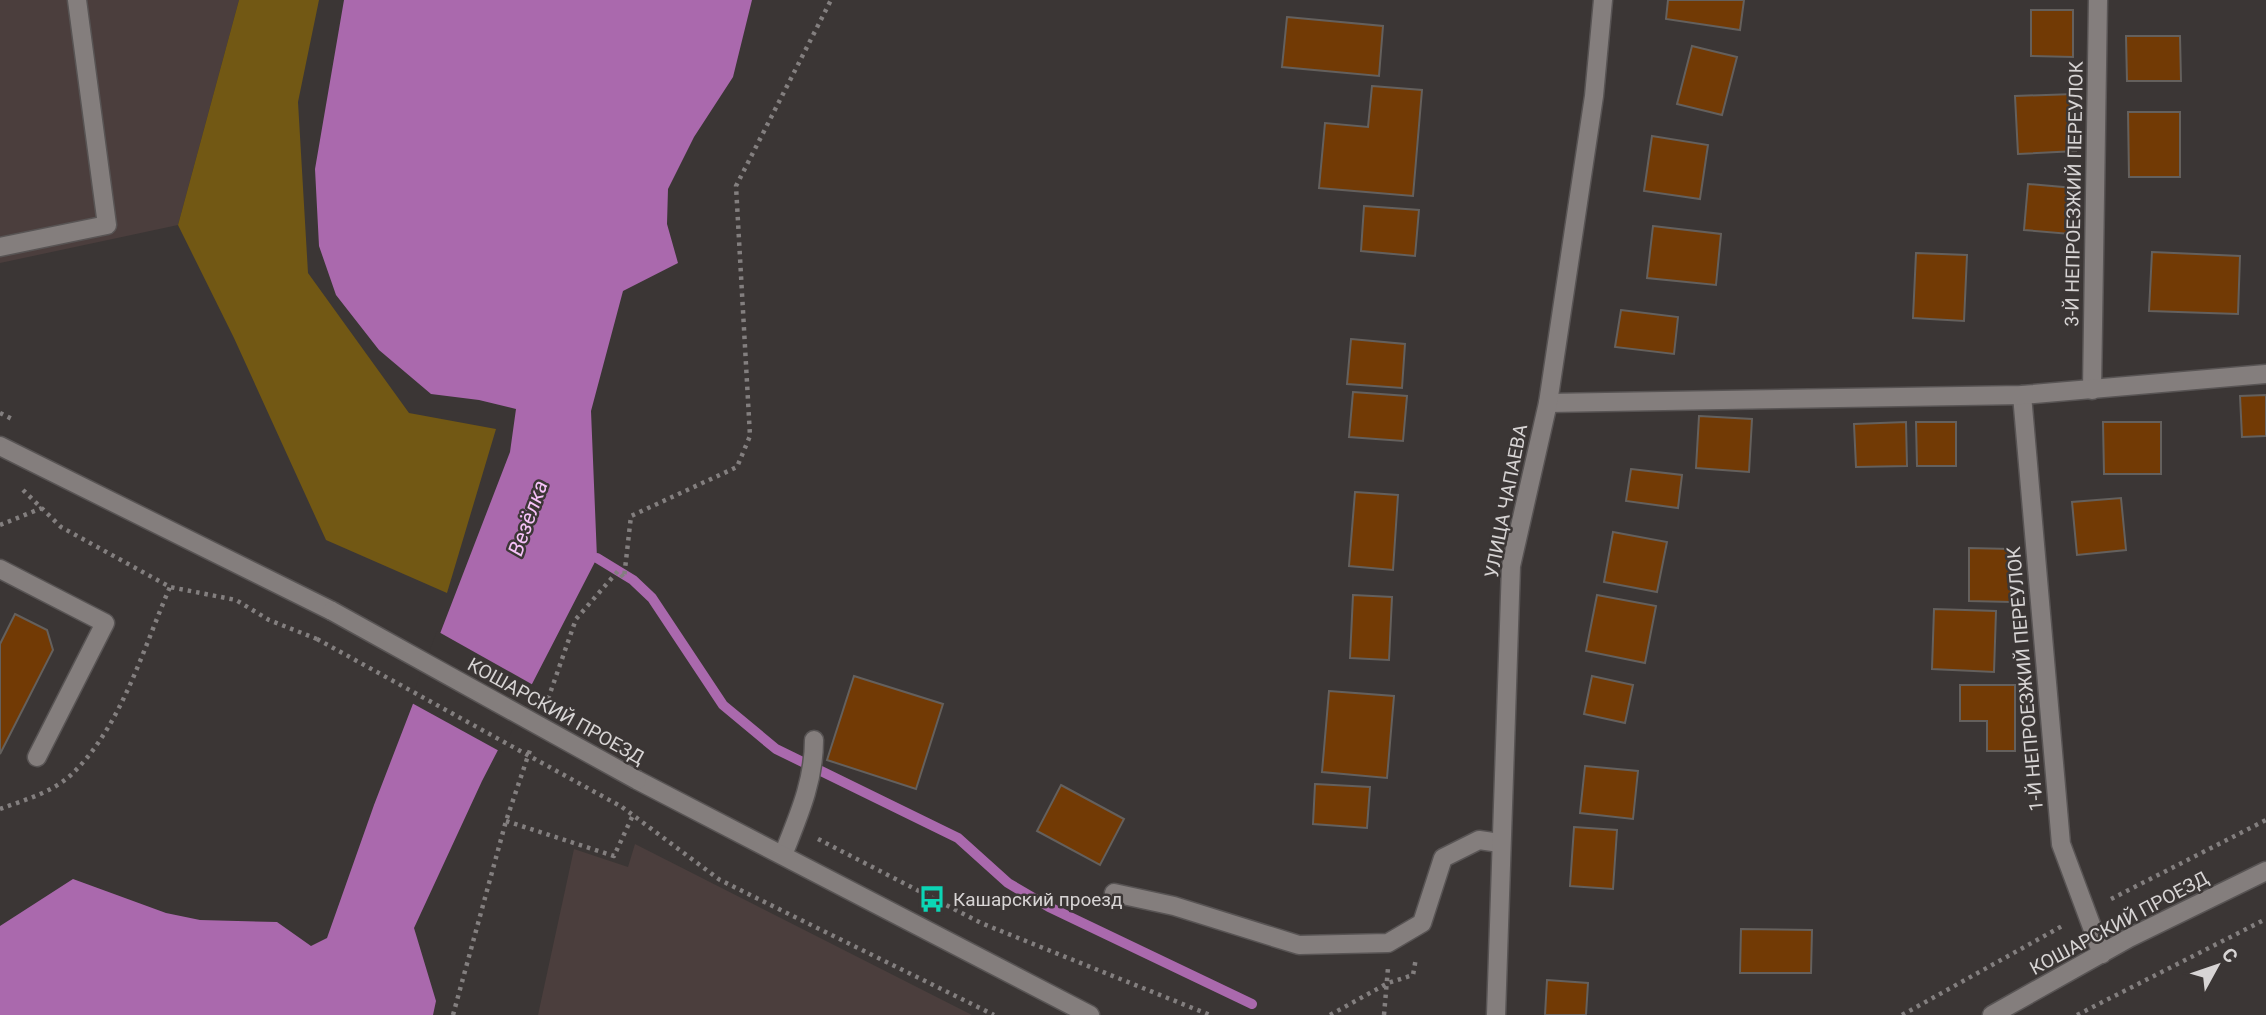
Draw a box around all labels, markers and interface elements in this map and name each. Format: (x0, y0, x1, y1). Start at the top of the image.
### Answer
street label: 3-Й НЕПРОЕЗЖИЙ ПЕРЕУЛОК (2060, 60, 2088, 327)
street label: УЛИЦА ЧАПАЕВА (1480, 422, 1532, 580)
water label: Везёлка (503, 477, 553, 559)
street label: 1-Й НЕПРОЕЗЖИЙ ПЕРЕУЛОК (2002, 545, 2048, 812)
street label: КОШАРСКИЙ ПРОЕЗД (463, 653, 649, 769)
street label: КОШАРСКИЙ ПРОЕЗД (2026, 866, 2212, 980)
bus stop icon: Кашарский проезд (917, 884, 947, 914)
place label: Кашарский проезд (953, 888, 1122, 911)
north arrow (2182, 931, 2252, 1001)
text: С (2217, 943, 2242, 968)

